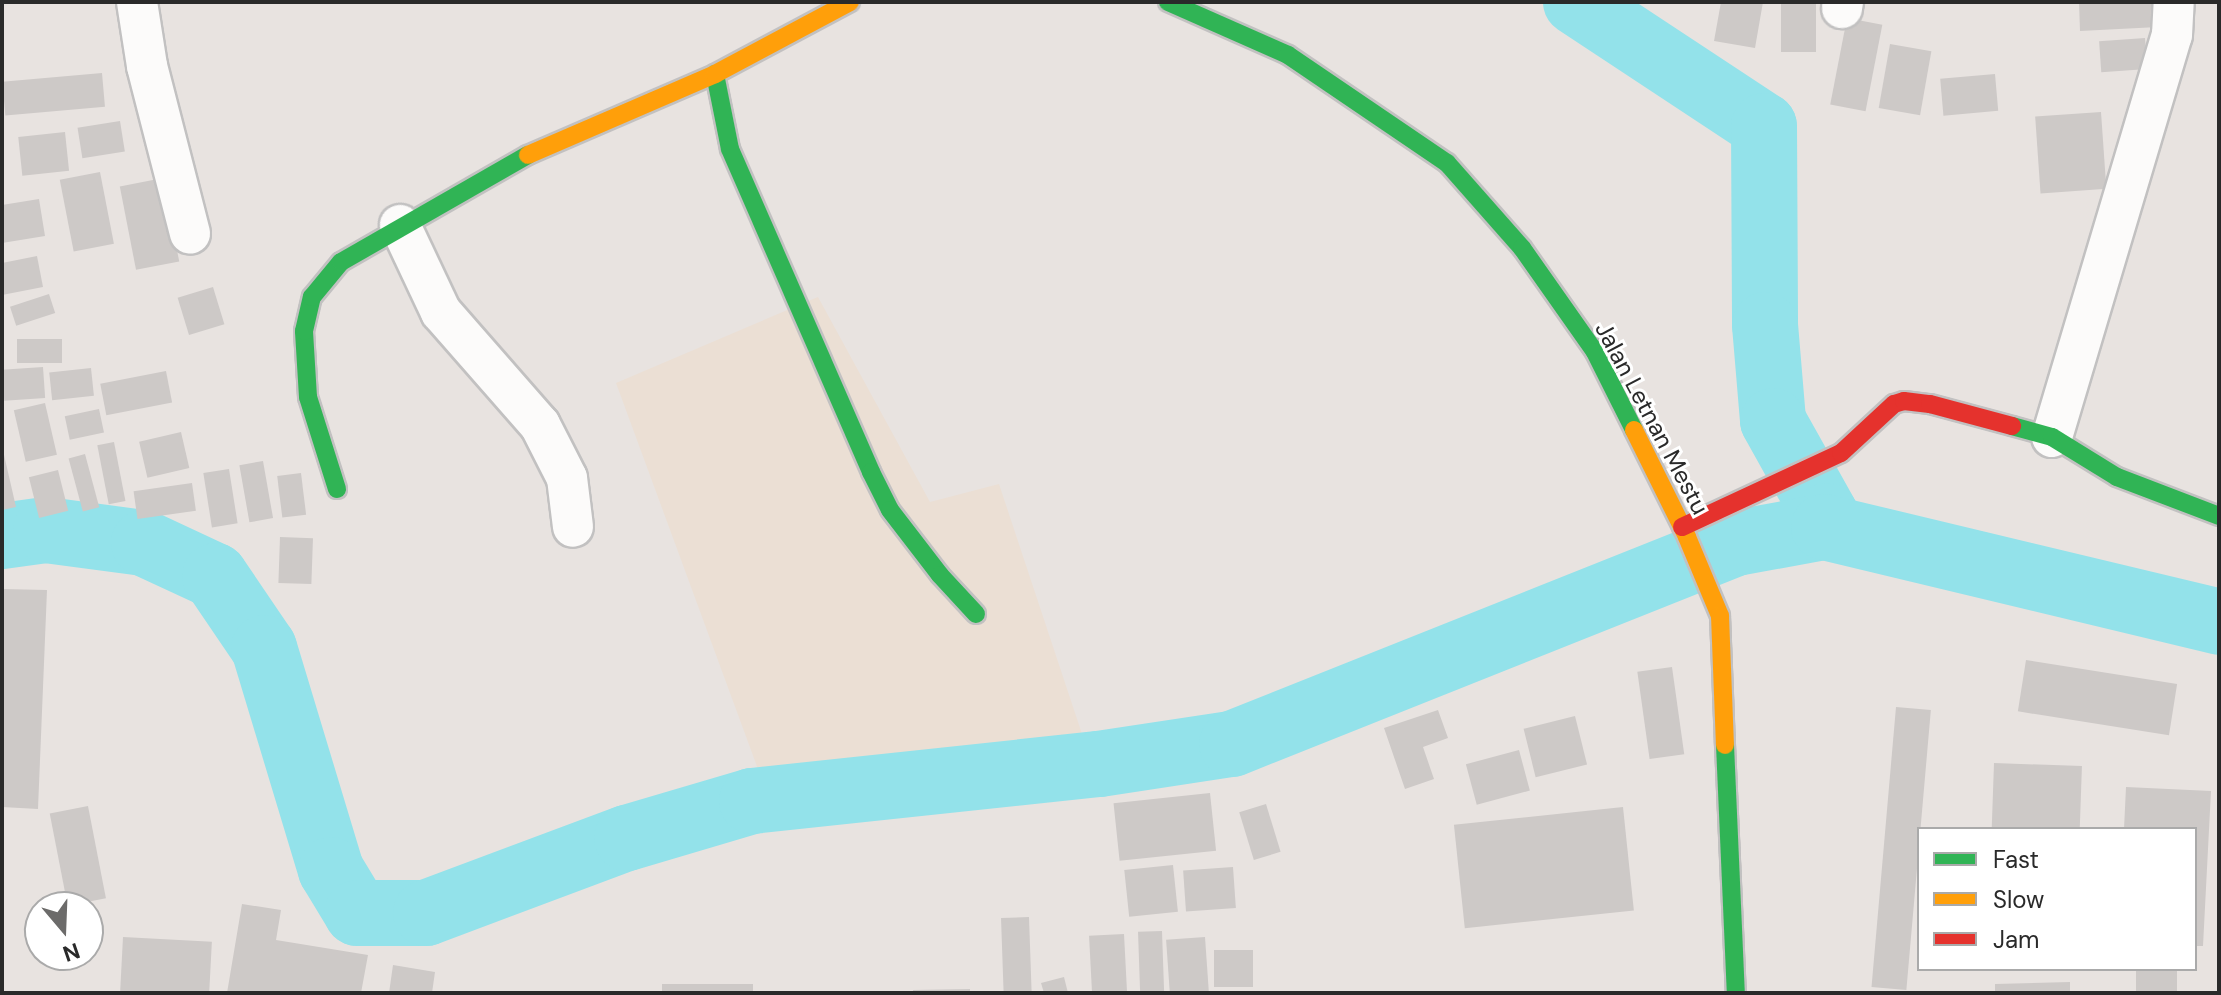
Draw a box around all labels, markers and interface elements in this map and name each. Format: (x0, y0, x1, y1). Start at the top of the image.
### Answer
street label: Jalan Letnan Mestu (1589, 317, 1715, 519)
legend (1917, 827, 2197, 971)
text: Fast (1993, 844, 2039, 875)
text: Slow (1993, 884, 2044, 915)
north arrow (24, 891, 104, 971)
text: Jam (1993, 924, 2039, 955)
text: N (59, 936, 84, 969)

